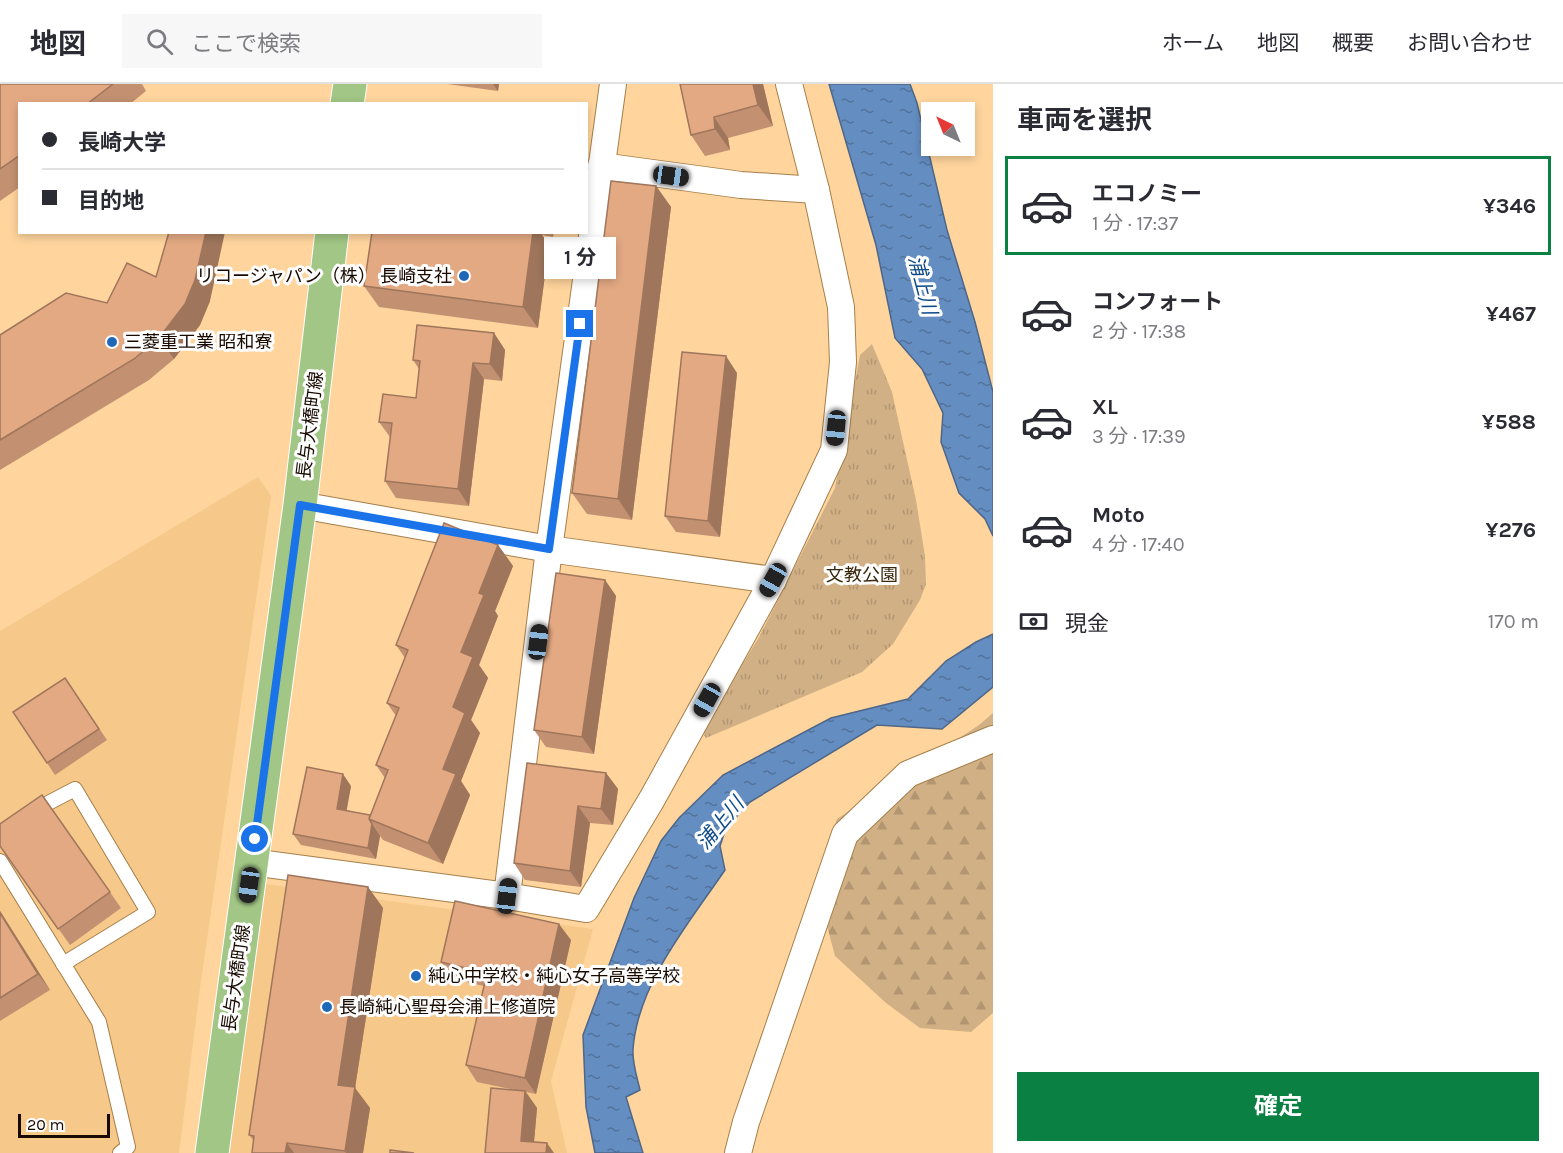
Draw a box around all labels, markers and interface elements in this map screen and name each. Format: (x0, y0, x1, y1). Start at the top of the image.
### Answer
search box (122, 14, 542, 68)
icon: search (143, 25, 176, 58)
text: 地図 (30, 27, 86, 60)
text: ここで検索 (191, 31, 301, 57)
text: ホーム (1162, 31, 1224, 55)
text: 地図 (1257, 31, 1299, 55)
text: 概要 (1332, 31, 1374, 55)
text: お問い合わせ (1407, 31, 1533, 55)
north arrow (921, 102, 975, 156)
map controls (921, 102, 975, 156)
text: 車両を選択 (1017, 104, 1152, 136)
text: 長崎大学 (78, 130, 166, 156)
car (652, 165, 690, 187)
icon: car (1020, 179, 1074, 233)
text: エコノミー (1092, 181, 1202, 207)
text: 目的地 (78, 188, 144, 214)
text: ¥346 (1483, 193, 1536, 219)
text: 1 分 · 17:37 (1092, 212, 1178, 235)
callout: 1 分 (544, 237, 616, 279)
text: 1 分 (564, 246, 596, 269)
water label: 浦上川 (904, 253, 942, 319)
place label: リコージャパン（株） 長崎支社 (196, 265, 452, 287)
marker: リコージャパン（株） 長崎支社 (457, 269, 471, 283)
icon: car (1020, 287, 1074, 341)
text: コンフォート (1092, 289, 1223, 315)
text: ¥467 (1486, 301, 1536, 327)
route end (566, 310, 593, 337)
text: 2 分 · 17:38 (1092, 320, 1186, 343)
place label: 三菱重工業 昭和寮 (124, 331, 272, 353)
marker: 三菱重工業 昭和寮 (105, 335, 119, 349)
street label: 長与大橋町線 (293, 370, 327, 480)
text: XL (1092, 394, 1118, 420)
icon: car (1020, 395, 1074, 449)
car (825, 409, 847, 447)
text: ¥588 (1482, 409, 1536, 435)
text: 3 分 · 17:39 (1092, 425, 1186, 448)
text: Moto (1092, 502, 1145, 528)
icon: car (1020, 503, 1074, 557)
text: ¥276 (1485, 517, 1536, 543)
text: 4 分 · 17:40 (1092, 533, 1185, 556)
car (756, 560, 790, 600)
park label: 文教公園 (826, 564, 898, 586)
icon: cash (1017, 605, 1050, 638)
text: 170 m (1488, 610, 1539, 633)
text: 現金 (1065, 611, 1109, 637)
car (527, 623, 549, 661)
car (690, 680, 724, 720)
water label: 浦上川 (692, 791, 750, 854)
route start (241, 825, 268, 852)
car (238, 866, 260, 904)
car (496, 877, 518, 915)
street label: 長与大橋町線 (218, 923, 254, 1033)
place label: 純心中学校・純心女子高等学校 (428, 965, 680, 987)
marker: 純心中学校・純心女子高等学校 (409, 969, 423, 983)
place label: 長崎純心聖母会浦上修道院 (339, 996, 555, 1018)
marker: 長崎純心聖母会浦上修道院 (320, 1000, 334, 1014)
button: 確定 (1017, 1072, 1539, 1141)
scale bar (18, 1111, 110, 1138)
text: 20 m (27, 1115, 65, 1134)

